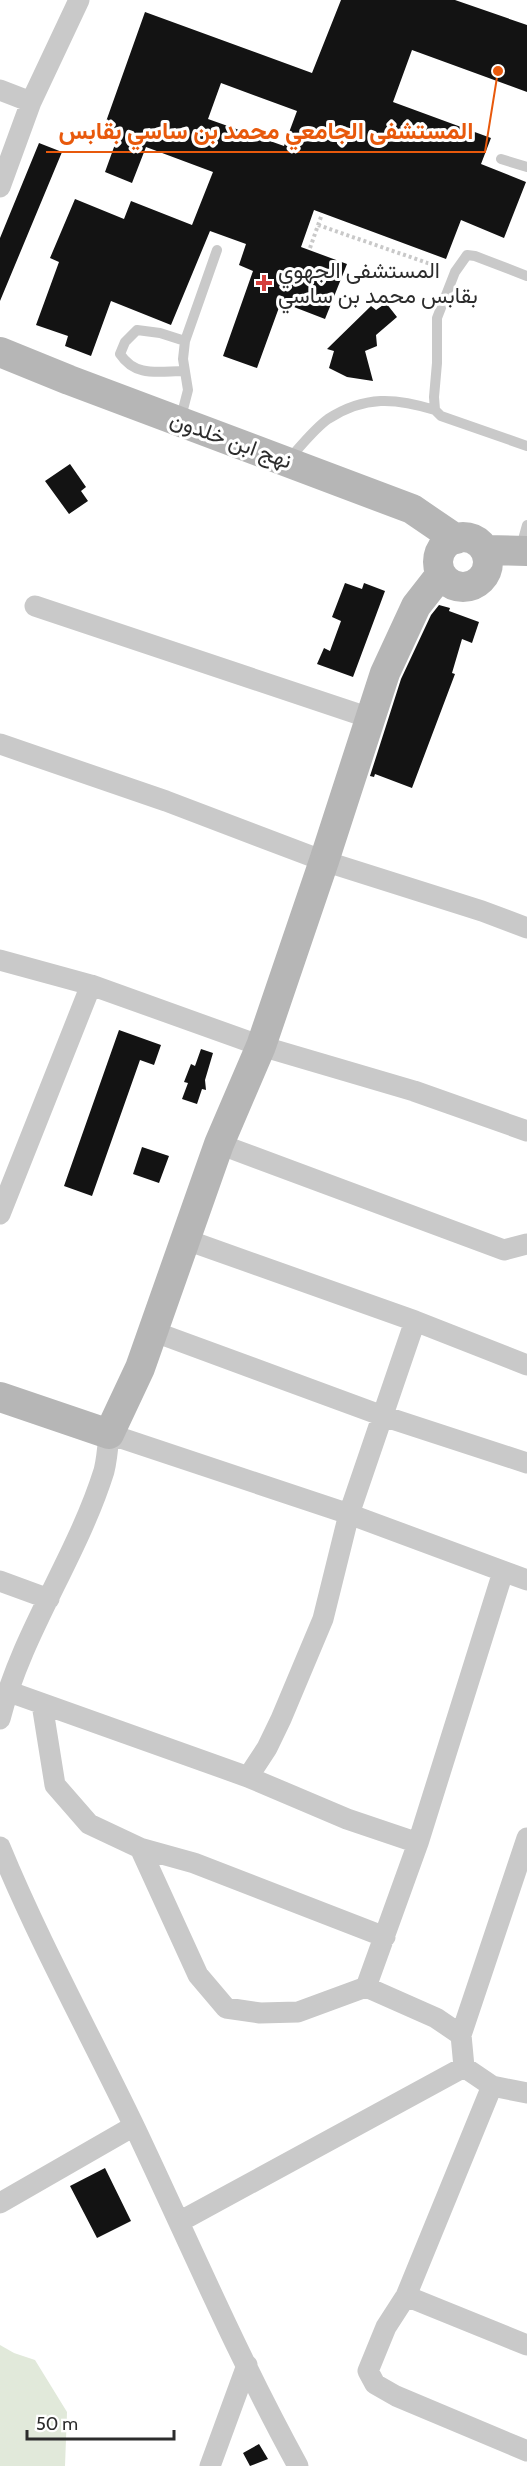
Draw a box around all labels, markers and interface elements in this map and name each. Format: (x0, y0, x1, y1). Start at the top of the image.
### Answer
callout: المستشفى الجامعي محمد بن ساسي بقابس (46, 110, 485, 152)
text: المستشفى الجامعي محمد بن ساسي بقابس (59, 116, 473, 151)
place label: المستشفى الجهوي بقابس محمد بن ساسي (278, 257, 478, 314)
marker: المستشفى الجهوي بقابس محمد بن ساسي (255, 274, 273, 292)
street label: نهج ابن خلدون (166, 405, 296, 475)
scale bar (27, 2403, 174, 2441)
text: 50 m (36, 2413, 78, 2435)

